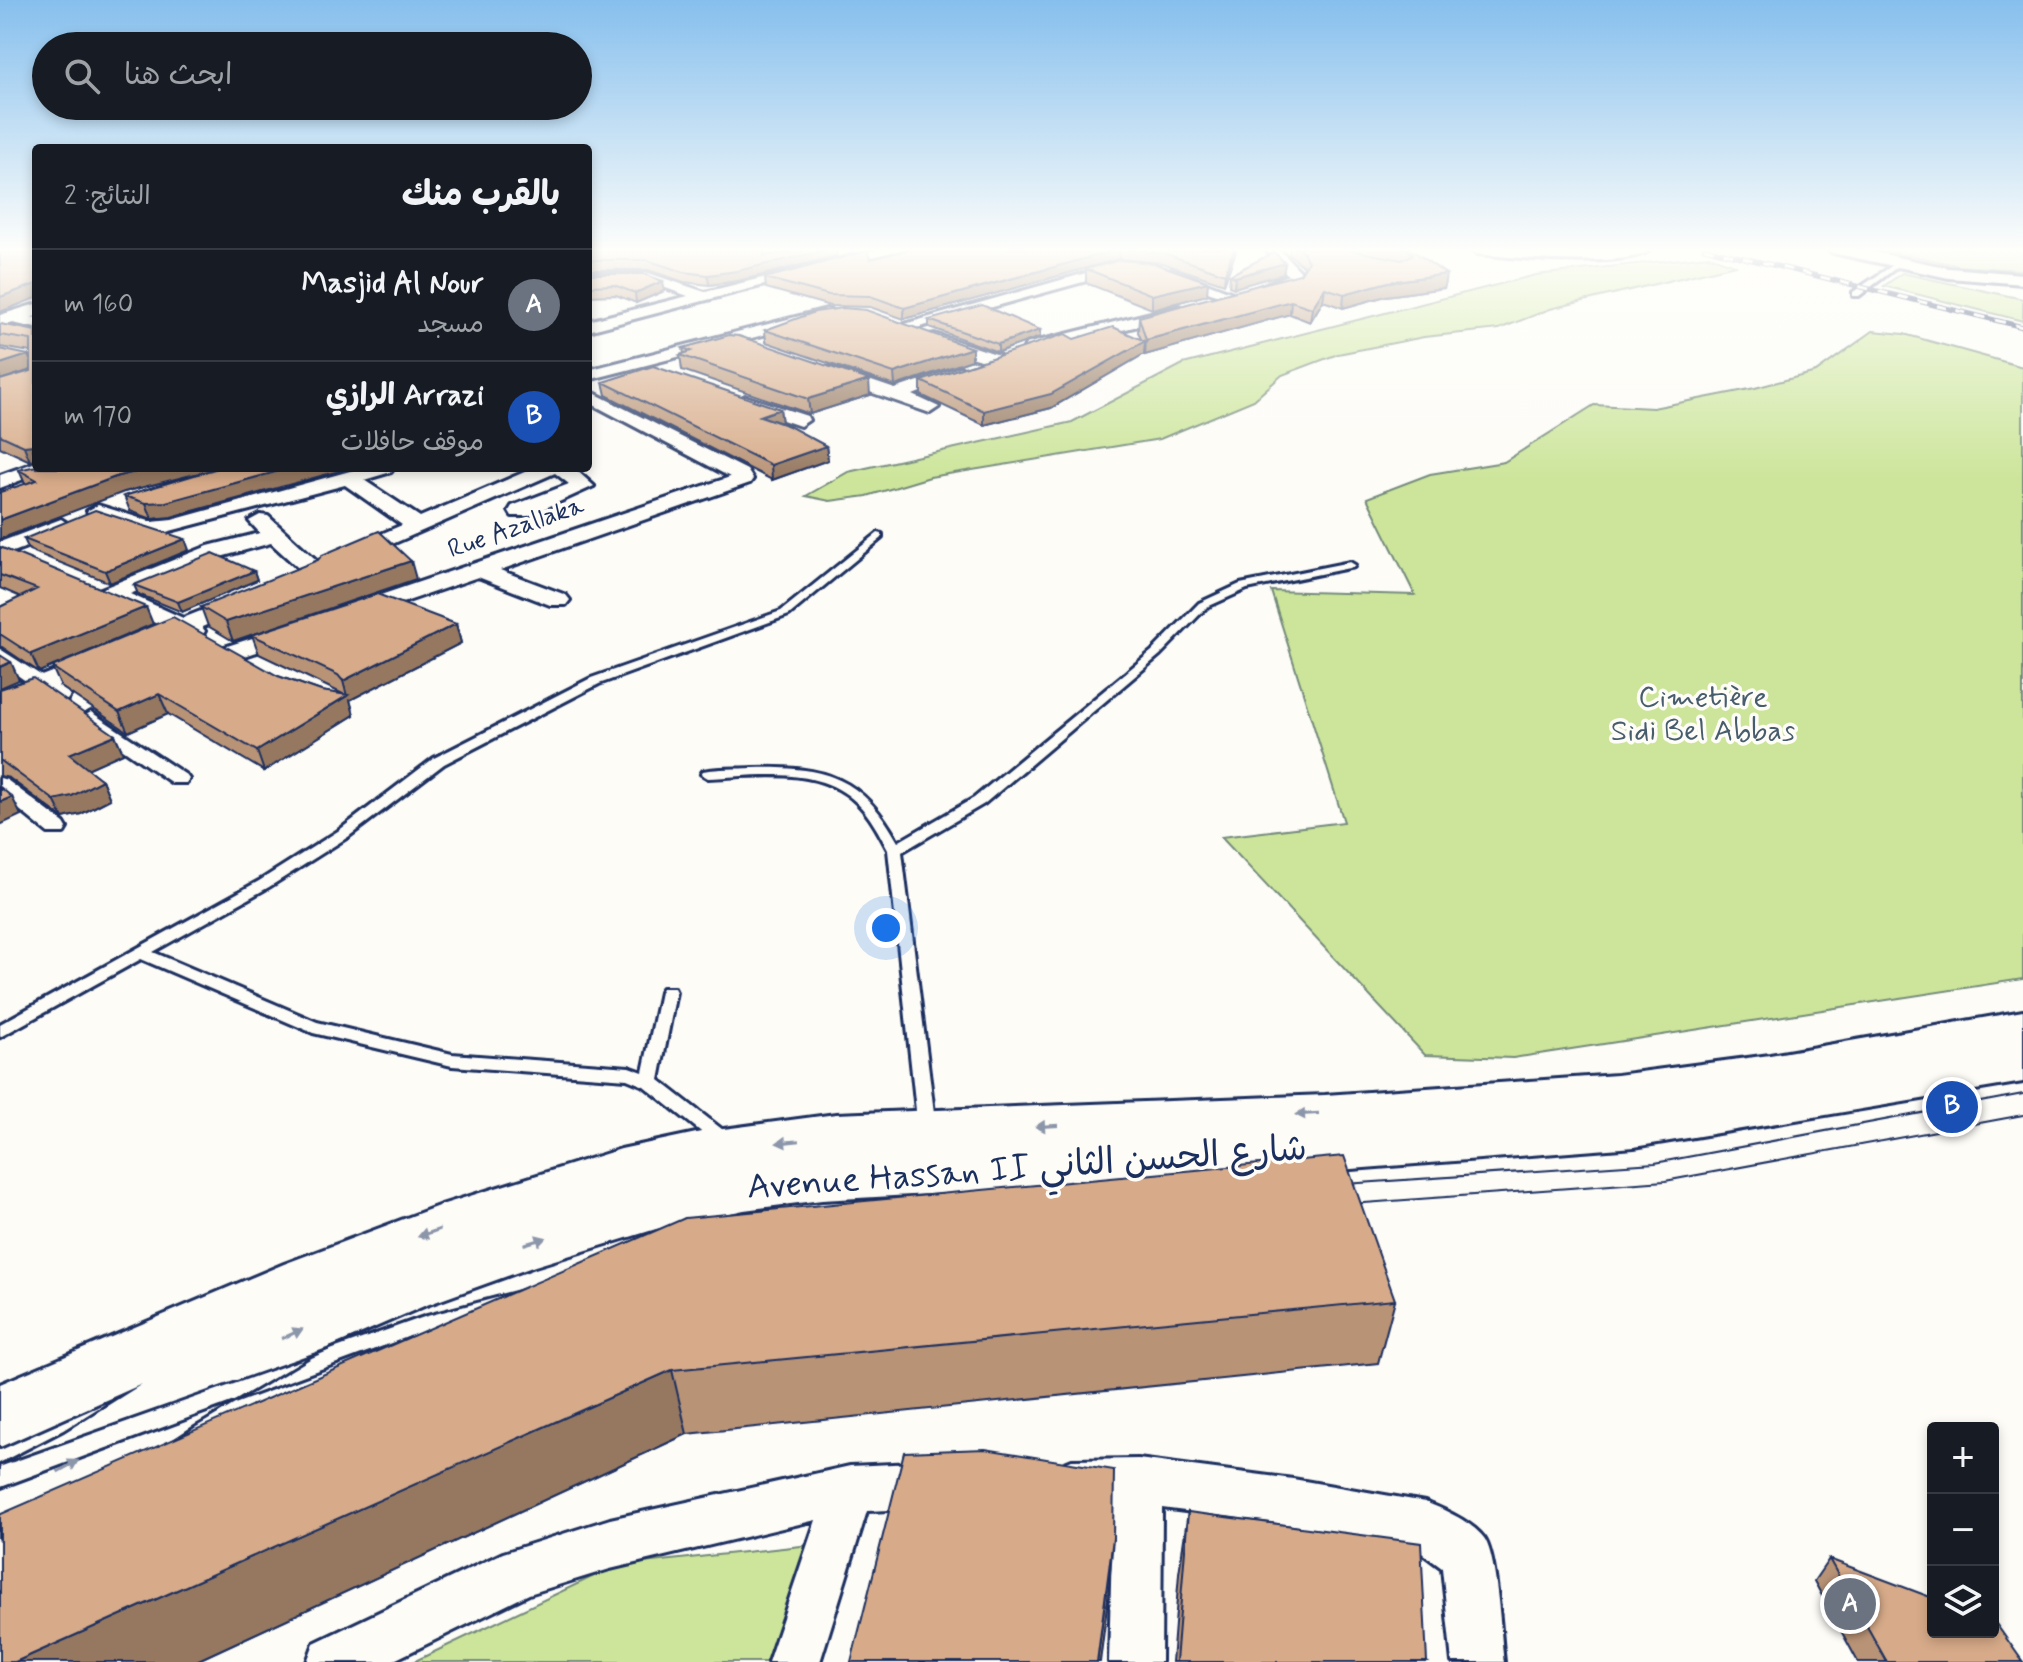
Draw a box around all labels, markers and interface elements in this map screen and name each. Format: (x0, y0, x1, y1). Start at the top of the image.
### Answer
search box (32, 32, 592, 120)
icon: search (60, 54, 104, 98)
text: ابحث هنا (124, 56, 232, 95)
text: بالقرب منك (402, 173, 560, 218)
text: النتائج: 2 (64, 180, 151, 214)
text: Masjid Al Nour (301, 264, 484, 303)
text: 160 m (64, 288, 133, 322)
text: A (526, 288, 543, 322)
text: مسجد (417, 308, 484, 342)
text: Arrazi الرازي (326, 376, 484, 415)
text: 170 m (64, 400, 132, 434)
text: B (526, 400, 542, 434)
text: موقف حافلات (341, 426, 484, 460)
street label: Rue Azallaka (443, 489, 589, 567)
park label: Cimetière Sidi Bel Abbas (1611, 678, 1795, 751)
your location (866, 908, 906, 948)
pin: B (1926, 1077, 1978, 1137)
one-way arrow (1294, 1108, 1319, 1121)
one-way arrow (1034, 1120, 1059, 1133)
street label: Avenue Hassan II شارع الحسن الثاني (745, 1126, 1309, 1217)
one-way arrow (775, 1135, 800, 1148)
one-way arrow (416, 1228, 440, 1240)
one-way arrow (523, 1235, 547, 1247)
one-way arrow (280, 1327, 303, 1341)
map controls (1927, 1422, 1999, 1638)
button: + (1927, 1422, 1999, 1494)
one-way arrow (57, 1460, 80, 1473)
button: − (1927, 1494, 1999, 1566)
button: layers (1927, 1566, 1999, 1638)
pin: A (1824, 1574, 1876, 1634)

